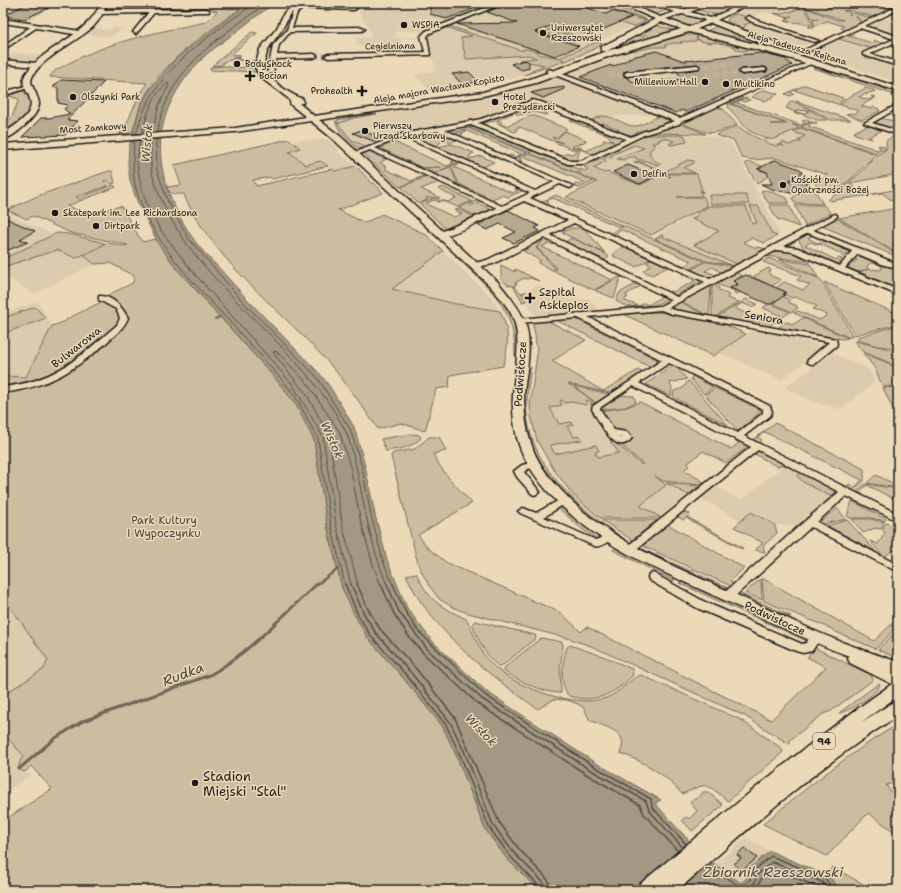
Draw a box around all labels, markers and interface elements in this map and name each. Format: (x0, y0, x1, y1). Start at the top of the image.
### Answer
place label: WSPiA (412, 19, 440, 31)
marker: WSPiA (399, 20, 409, 30)
place label: Uniwersytet Rzeszowski (551, 22, 603, 44)
marker: Uniwersytet Rzeszowski (538, 28, 548, 38)
street label: Aleja Tadeusza Rejtana (746, 28, 848, 68)
street label: Cegielniana (365, 40, 416, 52)
place label: BodyShock (245, 58, 292, 70)
marker: BodyShock (232, 59, 242, 69)
marker: Bocian (244, 70, 256, 82)
place label: Bocian (259, 70, 288, 82)
street label: Aleja majora Wacława Kopisto (372, 72, 506, 106)
place label: Millenium Hall (634, 76, 697, 88)
marker: Millenium Hall (700, 77, 710, 87)
place label: Multikino (734, 78, 775, 90)
marker: Multikino (721, 79, 731, 89)
place label: Prohealth (311, 85, 353, 97)
marker: Prohealth (356, 85, 368, 97)
place label: Olszynki Park (81, 91, 140, 103)
place label: Hotel Prezydencki (503, 91, 555, 113)
marker: Olszynki Park (68, 92, 78, 102)
marker: Hotel Prezydencki (490, 97, 500, 107)
street label: Most Zamkowy (59, 120, 127, 136)
place label: Pierwszy Urząd Skarbowy (373, 120, 445, 142)
water label: Wisłok (137, 123, 157, 163)
marker: Pierwszy Urząd Skarbowy (360, 126, 370, 136)
place label: Delfin (642, 168, 667, 180)
marker: Delfin (629, 169, 639, 179)
place label: Kościół pw. Opatrzności Bożej (791, 174, 869, 196)
marker: Kościół pw. Opatrzności Bożej (778, 180, 788, 190)
place label: Skatepark im. Lee Richardsona (63, 207, 198, 219)
marker: Skatepark im. Lee Richardsona (50, 208, 60, 218)
place label: Dirtpark (104, 220, 140, 232)
marker: Dirtpark (91, 221, 101, 231)
place label: Szpital Asklepios (539, 285, 589, 313)
marker: Szpital Asklepios (524, 292, 536, 304)
street label: Seniora (743, 307, 785, 328)
street label: Bulwarowa (48, 323, 104, 372)
street label: Podwisłocze (511, 341, 530, 407)
water label: Wisłok (317, 419, 347, 461)
park label: Park Kultury i Wypoczynku (127, 513, 201, 541)
street label: Podwisłocze (742, 598, 808, 639)
water label: Rudka (160, 658, 206, 690)
water label: Wisłok (462, 710, 500, 750)
road number: 94 (813, 733, 835, 749)
place label: Stadion Miejski "Stal" (203, 768, 286, 800)
marker: Stadion Miejski "Stal" (190, 778, 200, 788)
water label: Zbiornik Rzeszowski (703, 863, 844, 881)

